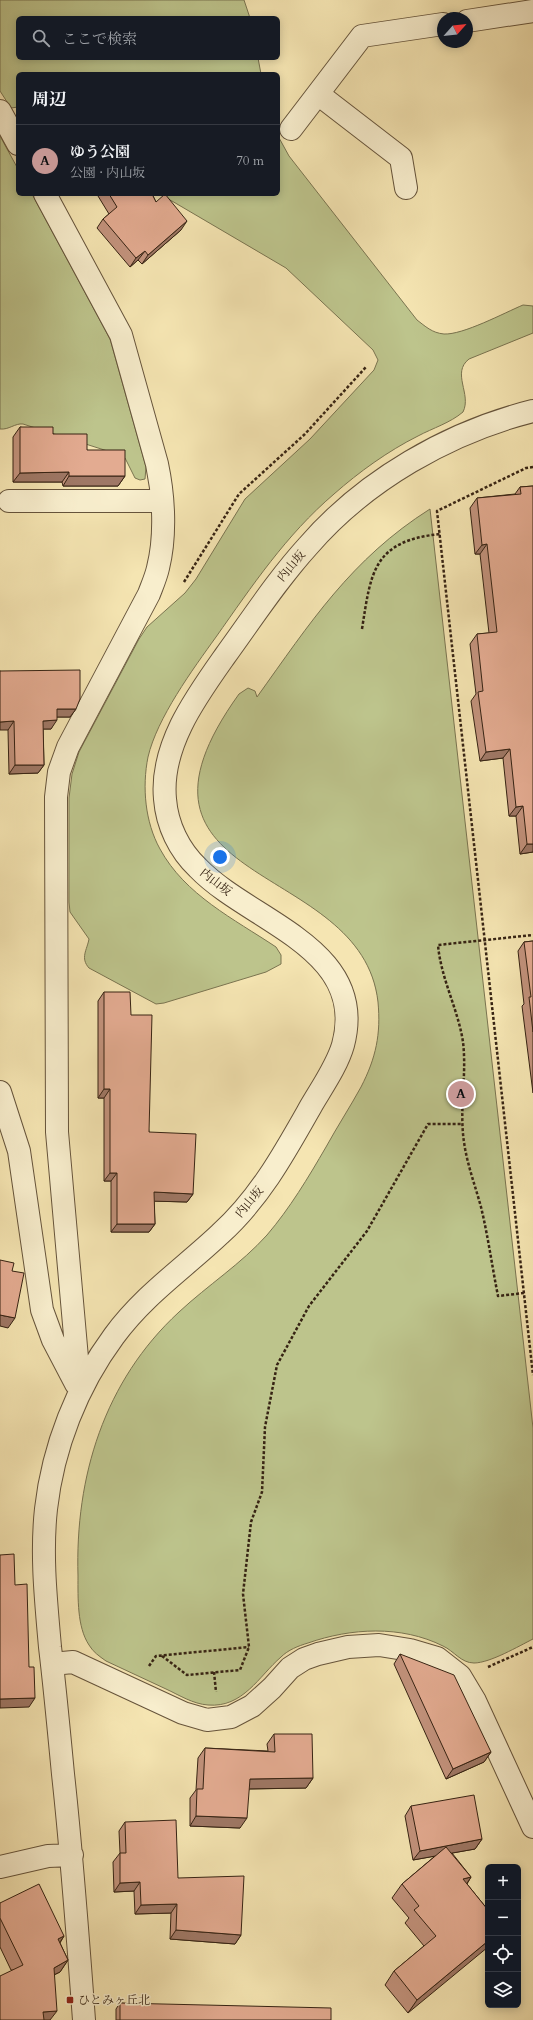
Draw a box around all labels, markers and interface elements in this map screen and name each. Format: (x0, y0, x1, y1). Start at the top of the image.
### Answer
north arrow (437, 12, 473, 48)
search box (16, 16, 280, 60)
icon: search (30, 27, 52, 49)
text: ここで検索 (62, 29, 137, 49)
text: 周辺 (32, 88, 66, 111)
text: ゆう公園 (70, 142, 130, 162)
text: A (40, 152, 50, 170)
text: 70 m (236, 152, 264, 170)
text: 公園 · 内山坂 (70, 164, 145, 182)
street label: 内山坂 (273, 547, 309, 585)
your location (210, 847, 230, 867)
street label: 内山坂 (197, 865, 235, 899)
pin: A (448, 1079, 474, 1109)
street label: 内山坂 (231, 1183, 267, 1221)
map controls (485, 1864, 521, 2008)
button: + (485, 1864, 521, 1900)
button: − (485, 1900, 521, 1936)
button: locate (485, 1936, 521, 1972)
button: layers (485, 1972, 521, 2008)
place label: ひとみヶ丘北 (78, 1992, 150, 2008)
marker: ひとみヶ丘北 (65, 1995, 75, 2005)

